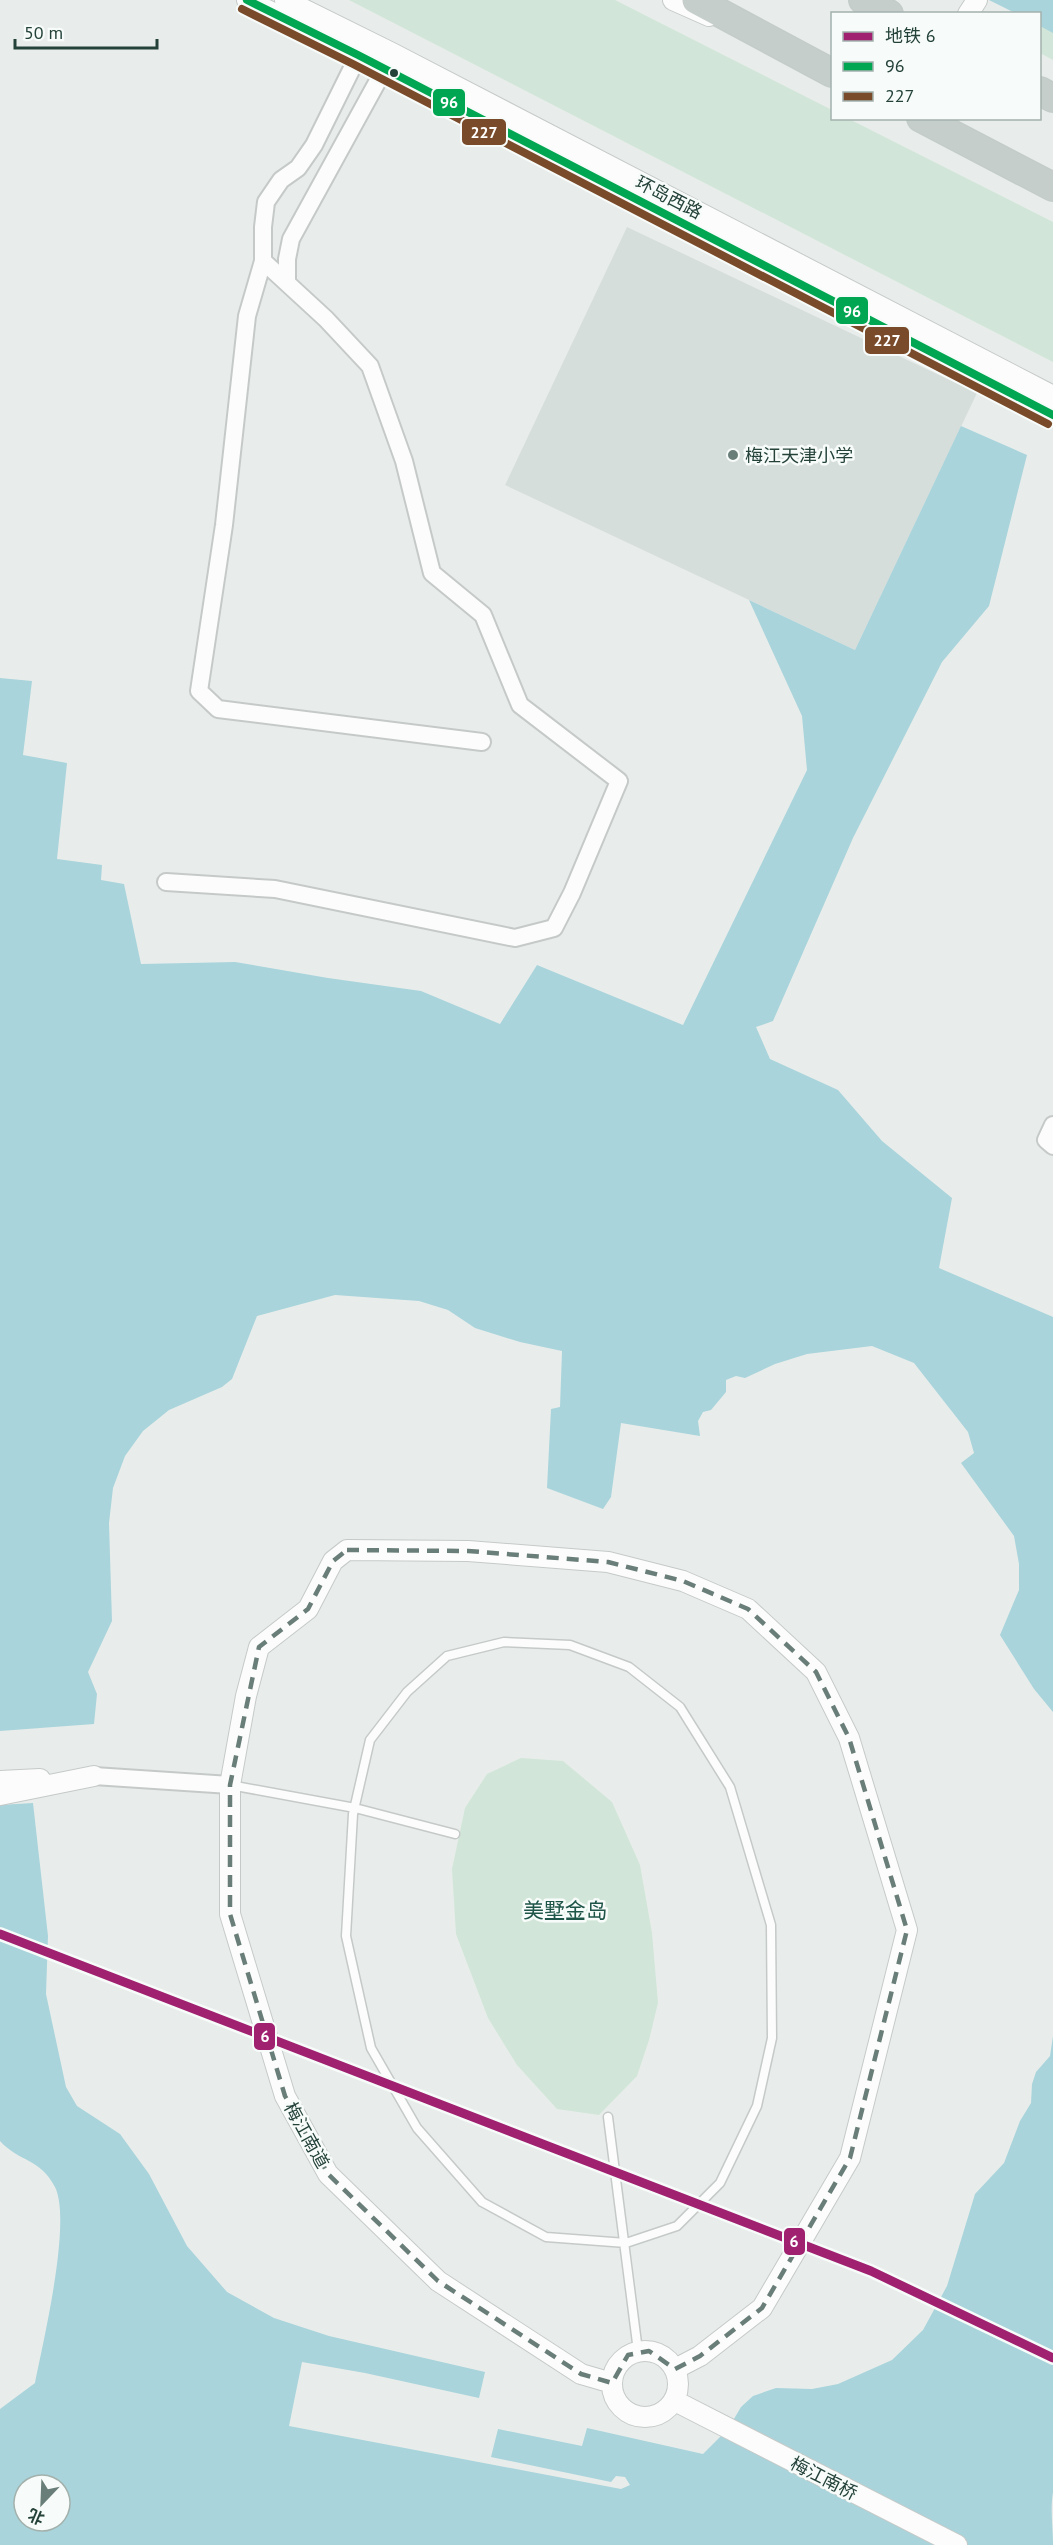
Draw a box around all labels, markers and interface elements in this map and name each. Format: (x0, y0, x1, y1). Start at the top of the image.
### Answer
scale bar (15, 12, 158, 50)
legend (831, 12, 1041, 120)
text: 50 m (24, 21, 63, 44)
text: 地铁 6 (885, 24, 936, 47)
text: 96 (885, 54, 905, 77)
unlabelled marker (388, 67, 400, 79)
text: 227 (885, 84, 914, 107)
line badge: 96 (432, 88, 466, 117)
text: 96 (440, 92, 458, 112)
line badge: 227 (461, 118, 507, 146)
text: 227 (470, 122, 498, 142)
street label: 环岛西路 (632, 170, 706, 224)
line badge: 96 (835, 296, 869, 325)
text: 96 (843, 301, 861, 321)
line badge: 227 (864, 326, 910, 355)
text: 227 (873, 330, 901, 350)
place label: 梅江天津小学 (745, 444, 853, 467)
marker: 梅江天津小学 (726, 448, 740, 462)
district label: 美墅金岛 (523, 1897, 607, 1924)
line badge: 6 (253, 2022, 276, 2051)
text: 6 (260, 2026, 270, 2046)
street label: 梅江南道 (279, 2098, 335, 2172)
line badge: 6 (783, 2227, 806, 2256)
text: 6 (789, 2231, 799, 2251)
street label: 梅江南桥 (787, 2451, 861, 2505)
north arrow (12, 2473, 72, 2533)
text: 北 (25, 2504, 47, 2529)

